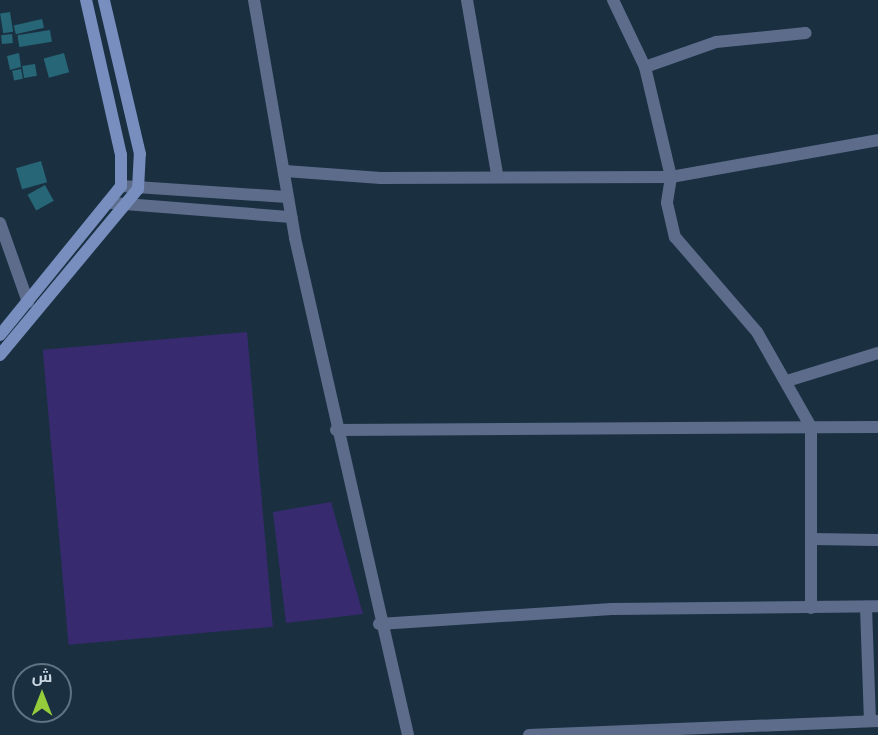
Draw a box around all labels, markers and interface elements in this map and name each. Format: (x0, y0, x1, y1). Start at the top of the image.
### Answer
north arrow (12, 663, 72, 723)
text: ش (32, 667, 52, 686)

